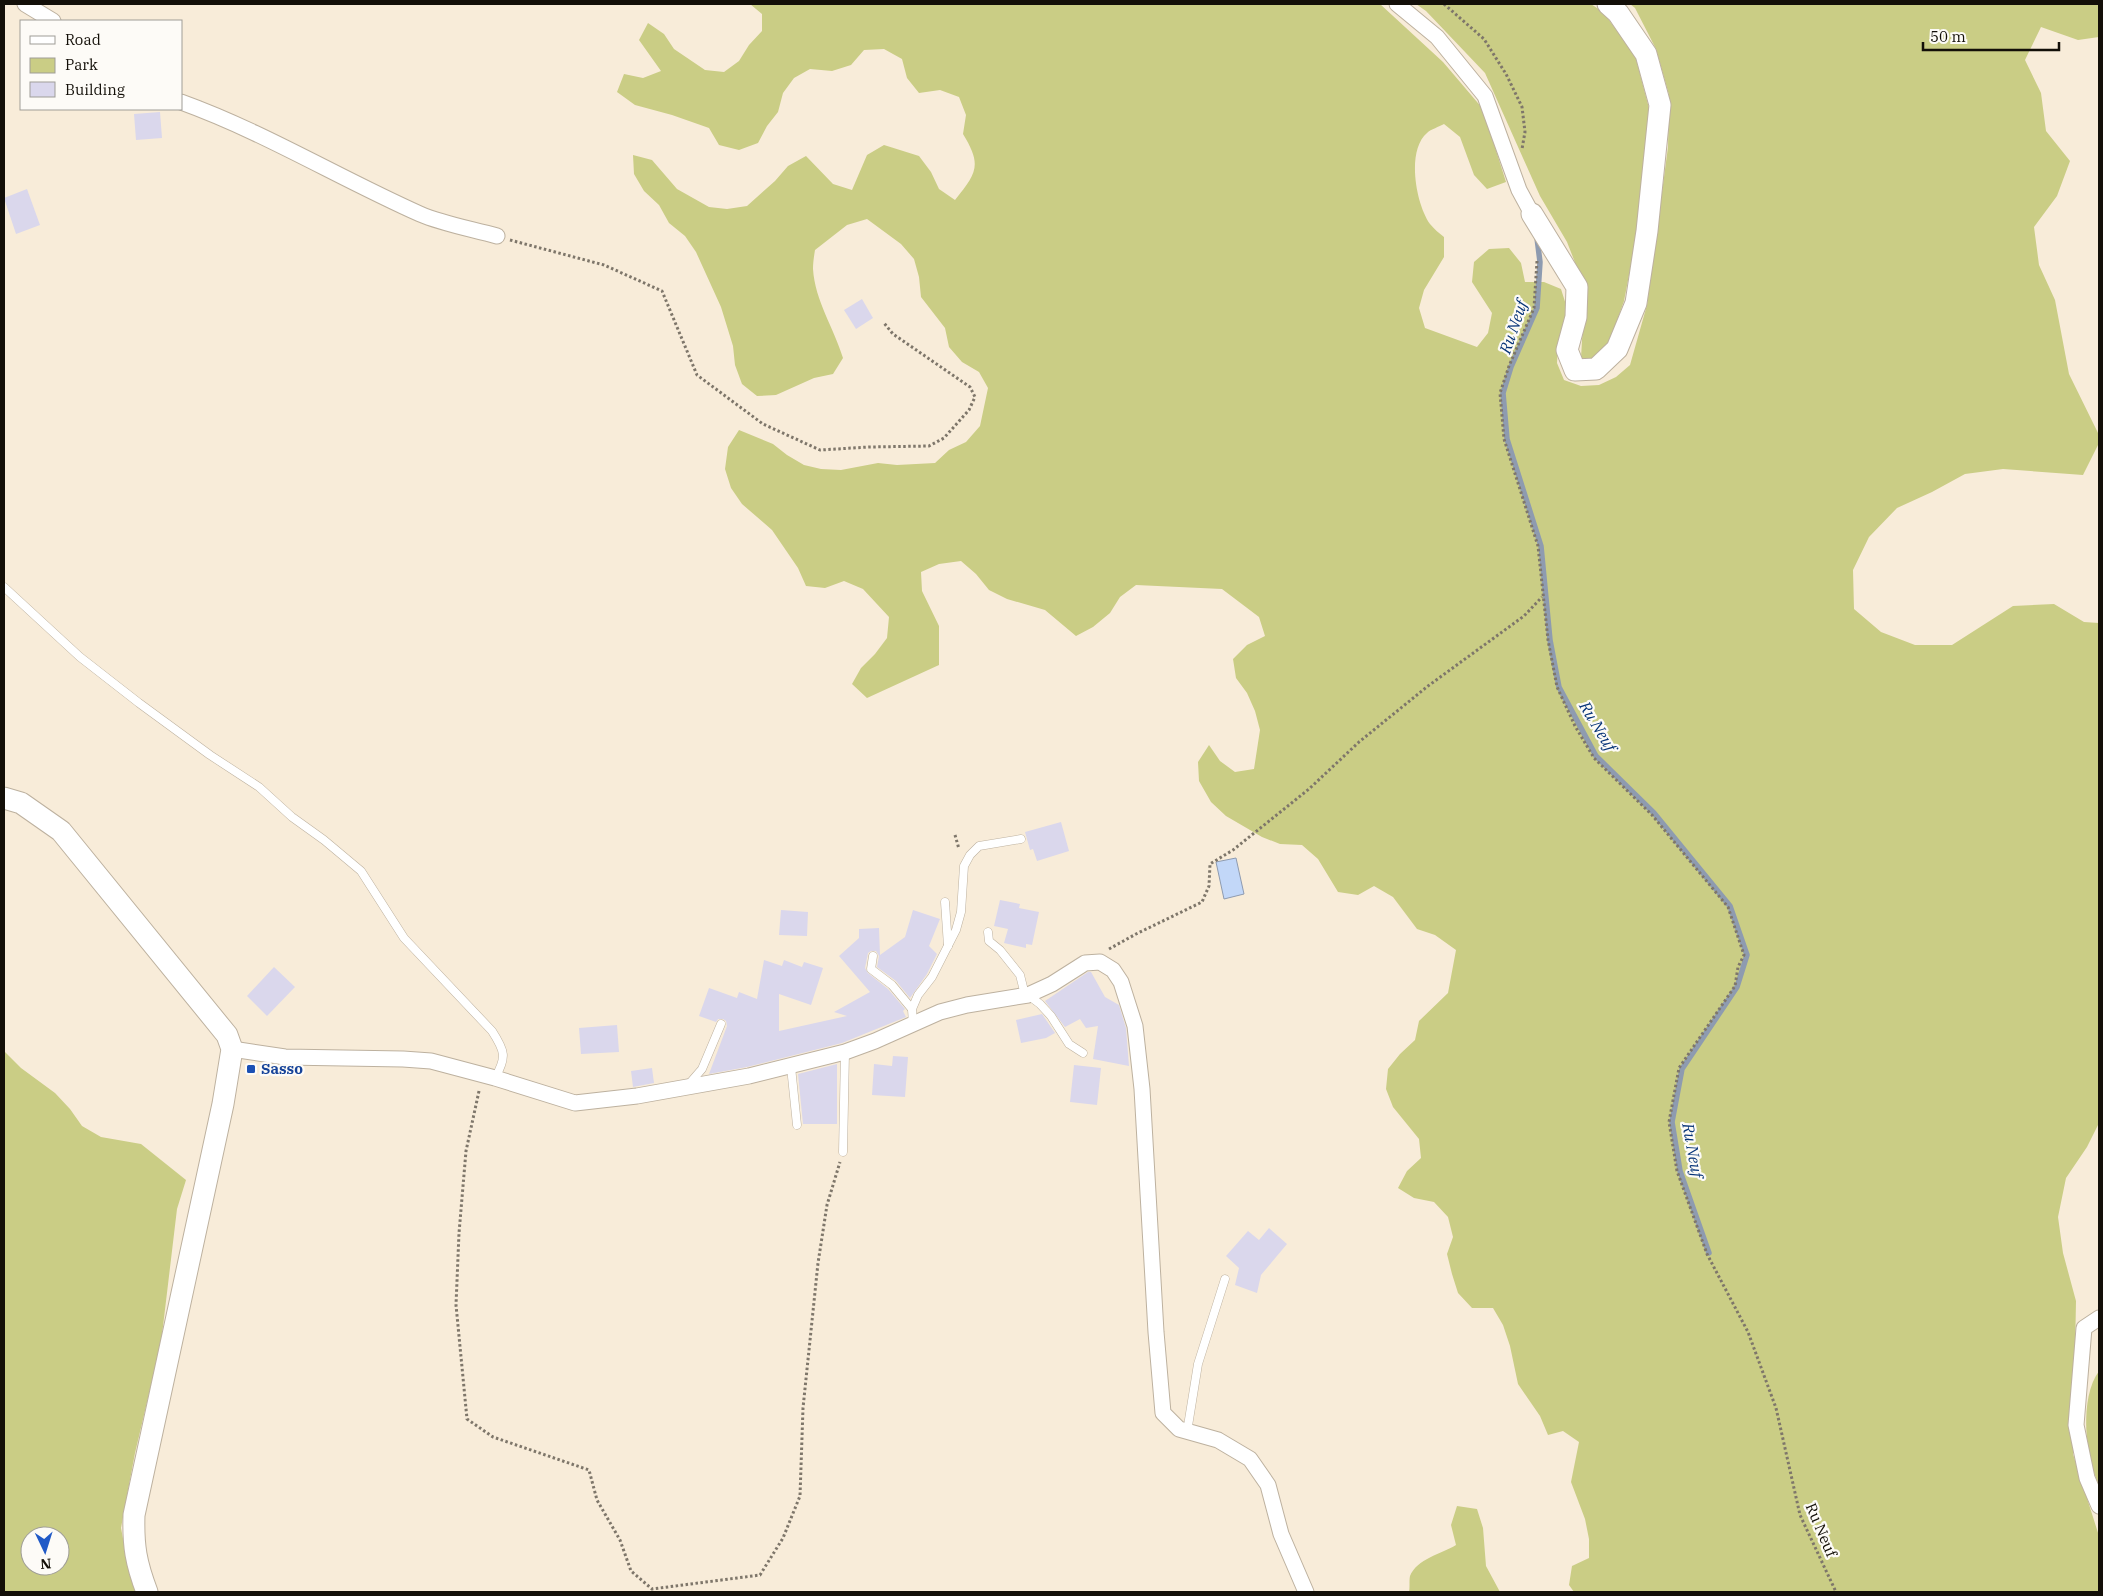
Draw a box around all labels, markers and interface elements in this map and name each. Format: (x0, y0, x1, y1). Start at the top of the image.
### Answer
legend (20, 20, 182, 110)
scale bar (1923, 20, 2059, 52)
text: 50 m (1930, 27, 1966, 46)
text: Road (65, 30, 101, 49)
text: Park (65, 55, 98, 74)
text: Building (65, 80, 125, 99)
water label: Ru Neuf (1494, 295, 1532, 357)
water label: Ru Neuf (1575, 697, 1622, 757)
place label: Sasso (261, 1059, 303, 1078)
marker: Sasso (245, 1063, 257, 1075)
water label: Ru Neuf (1678, 1120, 1708, 1182)
street label: Ru Neuf (1802, 1500, 1842, 1560)
north arrow (20, 1526, 70, 1576)
text: N (40, 1555, 52, 1573)

